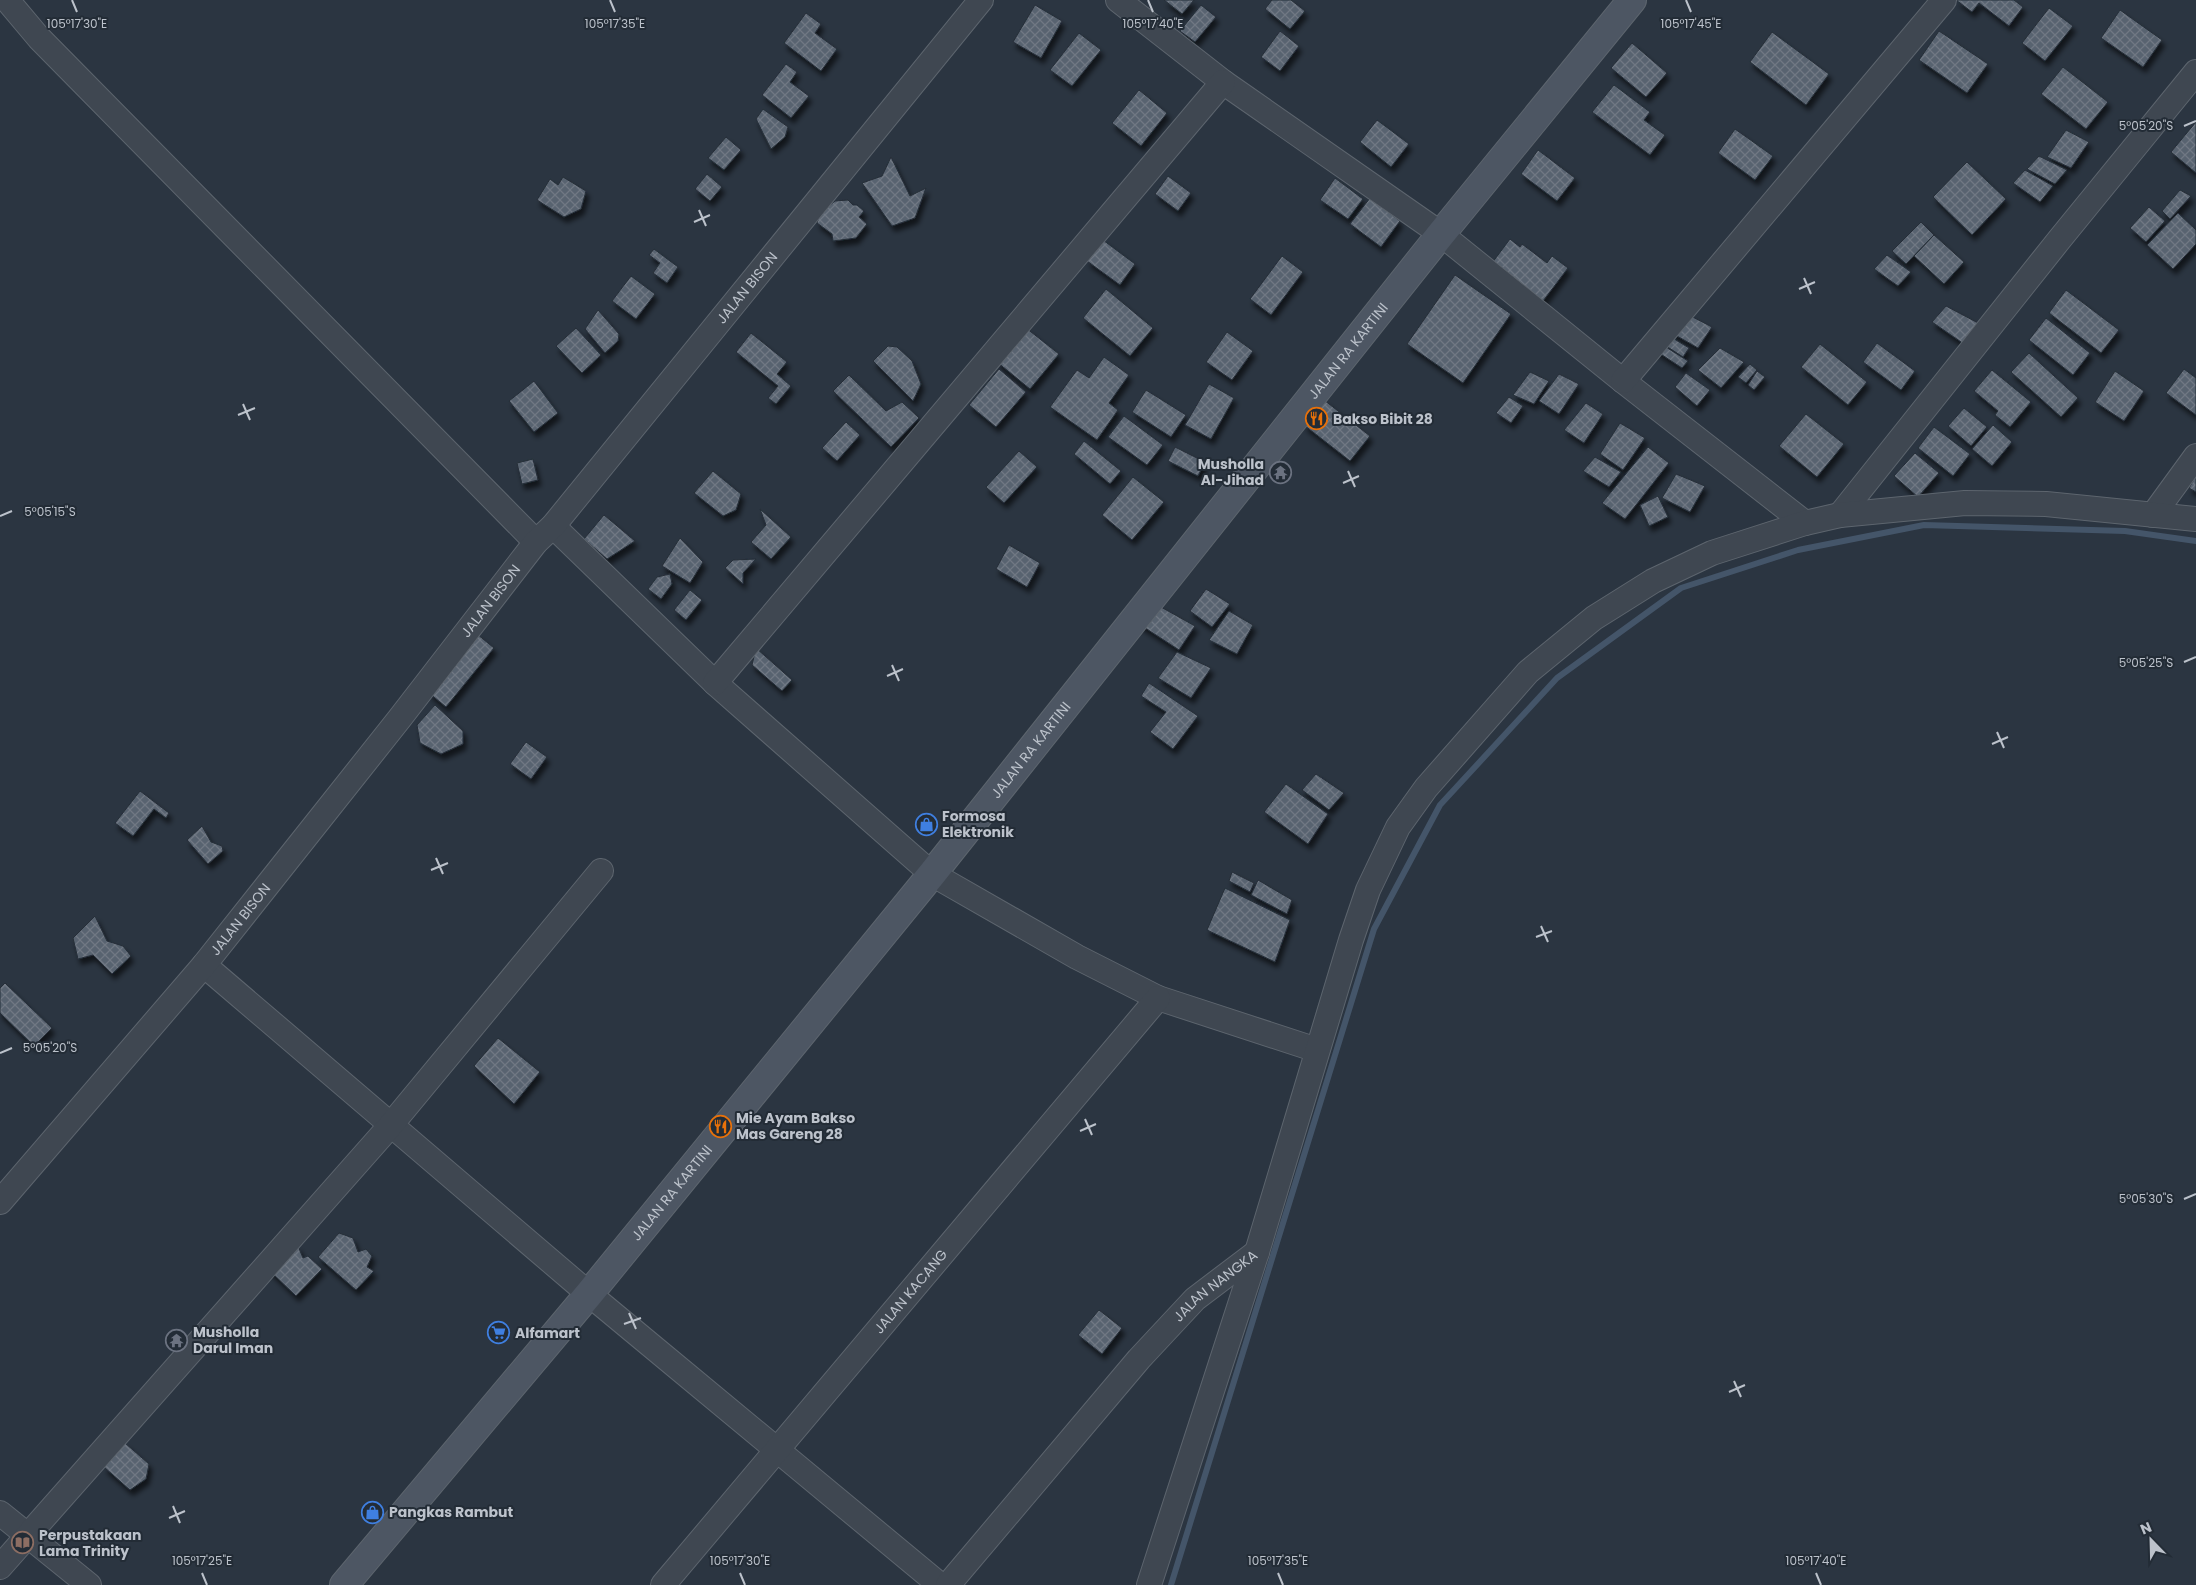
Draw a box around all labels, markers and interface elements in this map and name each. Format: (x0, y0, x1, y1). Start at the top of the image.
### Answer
text: 105°17'30"E (47, 15, 107, 32)
text: 105°17'35"E (585, 15, 645, 32)
text: 105°17'40"E (1123, 15, 1183, 32)
text: 105°17'45"E (1661, 15, 1721, 32)
text: 5°05'20"S (2119, 117, 2173, 134)
street label: JALAN BISON (712, 248, 782, 328)
street label: JALAN RA KARTINI (1303, 298, 1393, 403)
restaurant icon: Bakso Bibit 28 (1305, 407, 1329, 431)
place label: Bakso Bibit 28 (1333, 409, 1433, 429)
place label: Musholla Al-Jihad (1198, 454, 1264, 490)
temple icon: Musholla Al-Jihad (1268, 460, 1292, 484)
text: 5°05'15"S (24, 503, 76, 520)
street label: JALAN BISON (456, 560, 525, 641)
text: 5°05'25"S (2119, 654, 2173, 671)
street label: JALAN RA KARTINI (986, 698, 1075, 803)
place label: Formosa Elektronik (942, 806, 1014, 842)
shop icon: Formosa Elektronik (914, 812, 938, 836)
street label: JALAN BISON (205, 879, 275, 960)
text: 5°05'20"S (23, 1039, 77, 1056)
place label: Mie Ayam Bakso Mas Gareng 28 (736, 1108, 855, 1144)
restaurant icon: Mie Ayam Bakso Mas Gareng 28 (708, 1114, 732, 1138)
street label: JALAN RA KARTINI (626, 1141, 717, 1245)
text: 5°05'30"S (2119, 1190, 2173, 1207)
street label: JALAN KACANG (869, 1245, 952, 1338)
street label: JALAN NANGKA (1169, 1245, 1262, 1326)
supermarket icon: Alfamart (487, 1321, 511, 1345)
place label: Musholla Darul Iman (193, 1322, 273, 1358)
place label: Alfamart (515, 1323, 580, 1343)
temple icon: Musholla Darul Iman (165, 1328, 189, 1352)
shop icon: Pangkas Rambut (361, 1500, 385, 1524)
place label: Pangkas Rambut (389, 1502, 514, 1522)
north arrow (2126, 1515, 2176, 1565)
text: N (2137, 1517, 2155, 1539)
place label: Perpustakaan Lama Trinity (39, 1525, 141, 1561)
library icon: Perpustakaan Lama Trinity (11, 1531, 35, 1555)
text: 105°17'25"E (172, 1552, 232, 1569)
text: 105°17'30"E (710, 1552, 770, 1569)
text: 105°17'35"E (1248, 1552, 1308, 1569)
text: 105°17'40"E (1786, 1552, 1846, 1569)

